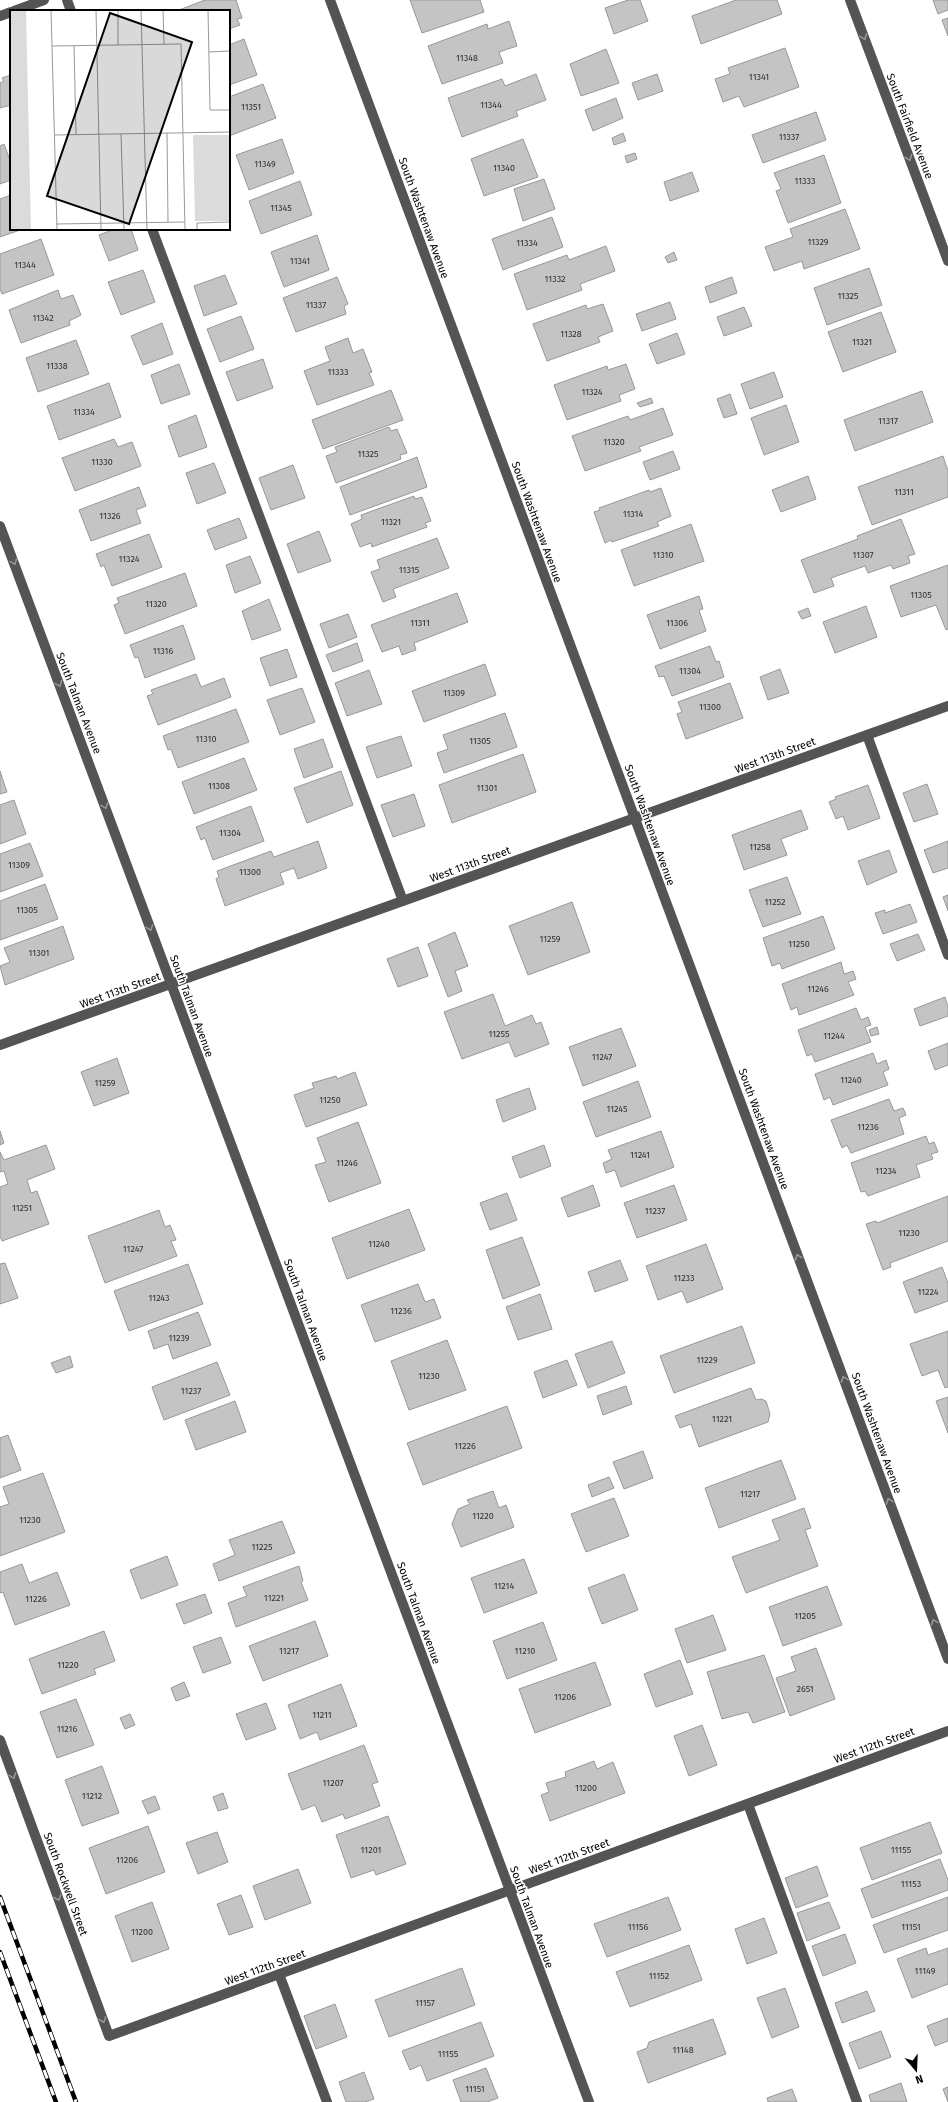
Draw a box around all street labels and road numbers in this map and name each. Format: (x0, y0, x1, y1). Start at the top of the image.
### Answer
street label: South Fairfield Avenue (883, 72, 936, 181)
street label: South Washtenaw Avenue (396, 156, 452, 280)
street label: South Washtenaw Avenue (509, 460, 565, 584)
street label: South Talman Avenue (53, 651, 104, 756)
street label: West 113th Street (733, 735, 817, 776)
street label: South Washtenaw Avenue (622, 763, 678, 887)
street label: West 113th Street (428, 844, 512, 885)
street label: South Talman Avenue (167, 953, 216, 1059)
street label: West 113th Street (78, 970, 162, 1011)
street label: South Washtenaw Avenue (736, 1067, 792, 1191)
street label: South Talman Avenue (281, 1257, 330, 1363)
street label: South Washtenaw Avenue (849, 1371, 905, 1495)
street label: South Talman Avenue (394, 1560, 443, 1666)
street label: West 112th Street (832, 1725, 916, 1766)
street label: South Rockwell Street (41, 1831, 90, 1938)
street label: West 112th Street (527, 1836, 611, 1877)
street label: South Talman Avenue (507, 1864, 556, 1970)
street label: West 112th Street (223, 1947, 307, 1988)

